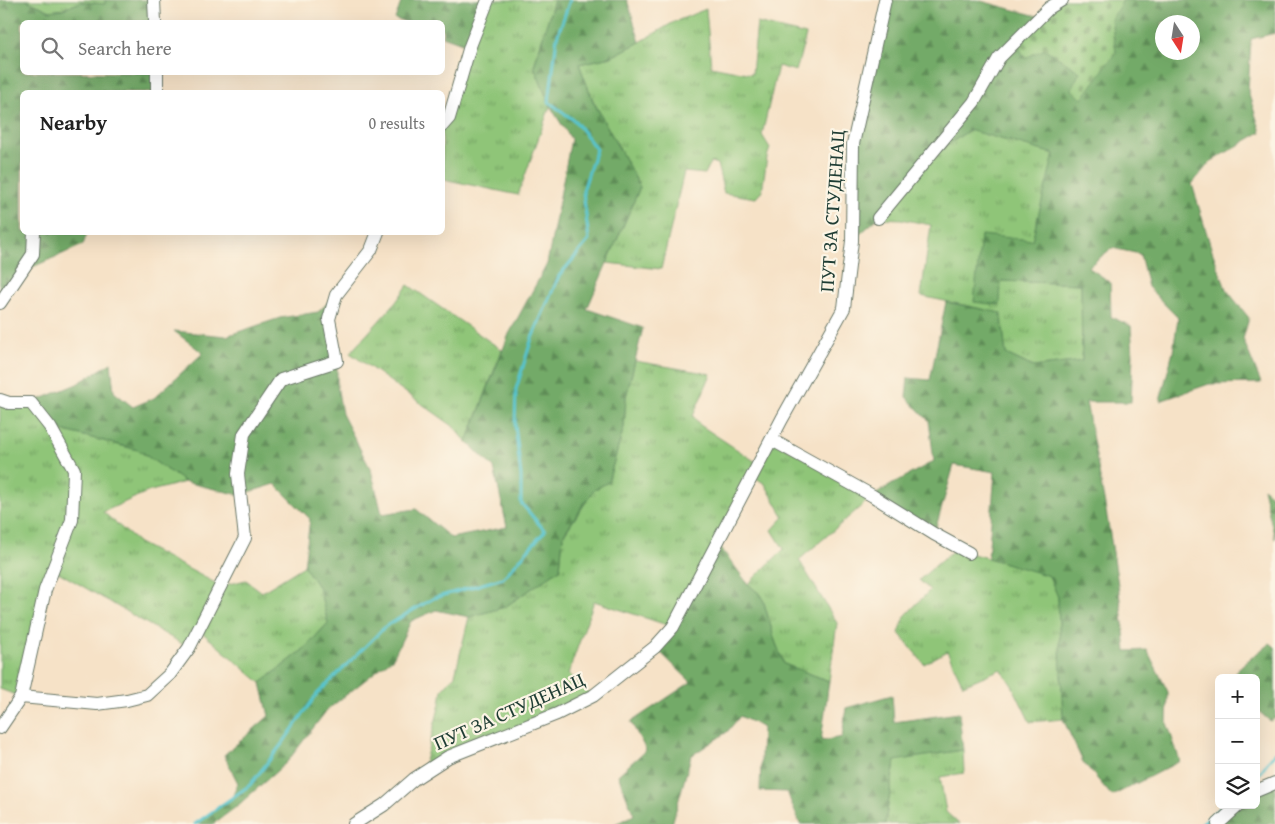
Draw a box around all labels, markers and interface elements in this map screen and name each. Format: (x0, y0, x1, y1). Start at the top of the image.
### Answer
north arrow (1155, 15, 1200, 60)
search box (20, 20, 445, 75)
icon: search (38, 34, 66, 62)
text: Search here (78, 34, 172, 62)
text: Nearby (40, 107, 107, 138)
text: 0 results (368, 111, 425, 135)
street label: ПУТ ЗА СТУДЕНАЦ (811, 129, 852, 293)
street label: ПУТ ЗА СТУДЕНАЦ (428, 664, 589, 757)
map controls (1215, 674, 1260, 809)
button: + (1215, 674, 1260, 719)
button: − (1215, 719, 1260, 764)
button: layers (1215, 764, 1260, 809)

